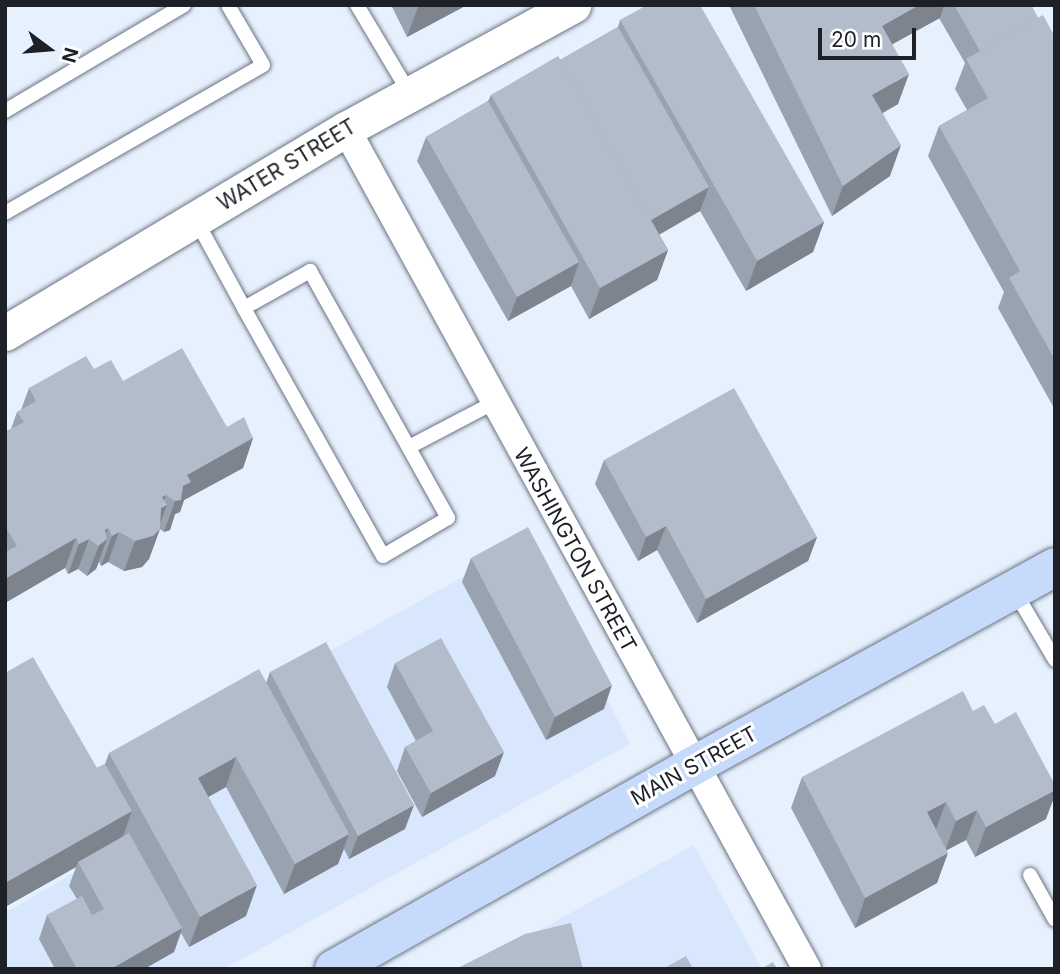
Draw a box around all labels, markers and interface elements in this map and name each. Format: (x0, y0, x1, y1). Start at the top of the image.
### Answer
north arrow (14, 14, 84, 84)
scale bar (822, 14, 920, 58)
text: 20 m (831, 27, 881, 52)
text: N (57, 45, 83, 65)
street label: WATER STREET (213, 114, 361, 216)
street label: WASHINGTON STREET (508, 443, 642, 657)
street label: MAIN STREET (627, 721, 761, 811)

